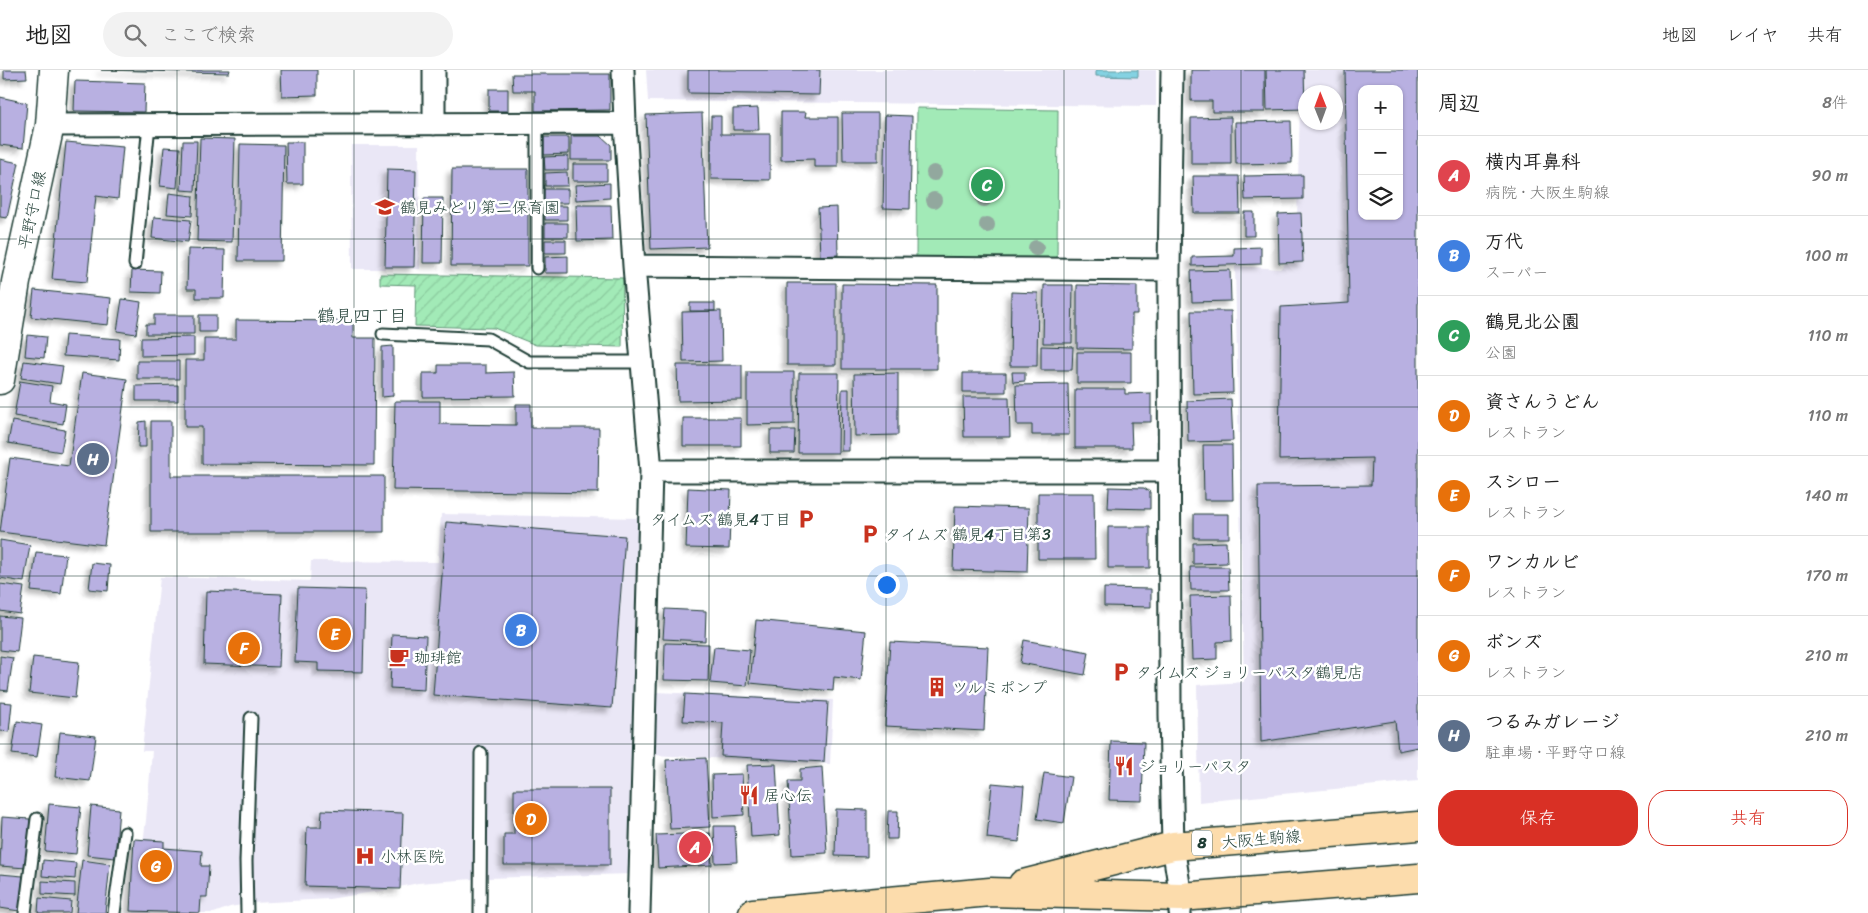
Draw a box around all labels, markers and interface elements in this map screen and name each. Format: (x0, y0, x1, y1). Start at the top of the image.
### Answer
search box (103, 12, 453, 57)
text: 地図 (25, 14, 73, 56)
text: ここで検索 (161, 18, 256, 51)
text: 地図 (1662, 19, 1698, 51)
text: レイヤ (1726, 19, 1779, 51)
text: 共有 (1807, 19, 1843, 51)
icon: search (121, 21, 149, 49)
text: 周辺 (1438, 84, 1480, 122)
north arrow (1298, 85, 1343, 130)
map controls (1358, 85, 1403, 220)
button: + (1358, 85, 1403, 130)
text: 8件 (1822, 88, 1848, 117)
button: − (1358, 130, 1403, 175)
text: 横内耳鼻科 (1485, 145, 1580, 178)
text: A (1449, 161, 1459, 190)
text: 90 m (1812, 161, 1848, 190)
pin: C (971, 166, 1003, 204)
street label: 平野守口線 (9, 168, 55, 252)
button: layers (1358, 175, 1403, 220)
text: 病院 · 大阪生駒線 (1485, 178, 1610, 207)
place label: 鶴見みどり第二保育園 (400, 193, 560, 222)
school or university icon: 鶴見みどり第二保育園 (374, 196, 396, 218)
text: 万代 (1485, 225, 1523, 258)
text: B (1449, 241, 1459, 270)
text: 100 m (1804, 241, 1848, 270)
text: スーパー (1485, 258, 1548, 287)
district label: 鶴見四丁目 (317, 300, 407, 332)
text: 鶴見北公園 (1485, 305, 1580, 338)
text: C (1449, 321, 1459, 350)
text: 110 m (1808, 321, 1848, 350)
text: 公園 (1485, 338, 1517, 367)
text: 資さんうどん (1485, 385, 1600, 418)
text: D (1449, 401, 1459, 430)
text: 110 m (1808, 401, 1848, 430)
text: レストラン (1485, 418, 1566, 447)
pin: H (77, 440, 109, 478)
text: スシロー (1485, 465, 1561, 498)
text: E (1450, 481, 1458, 510)
text: 140 m (1805, 481, 1848, 510)
text: レストラン (1485, 498, 1566, 527)
place label: タイムズ 鶴見4丁目 (650, 505, 791, 534)
parking icon: タイムズ 鶴見4丁目 (795, 508, 817, 530)
place label: タイムズ 鶴見4丁目第3 (885, 520, 1051, 549)
parking icon: タイムズ 鶴見4丁目第3 (859, 523, 881, 545)
text: ワンカルビ (1485, 545, 1580, 578)
text: F (1450, 561, 1458, 590)
text: 170 m (1805, 561, 1848, 590)
your location (874, 572, 900, 598)
text: レストラン (1485, 578, 1566, 607)
pin: B (505, 611, 537, 649)
pin: E (319, 615, 351, 653)
text: ボンズ (1485, 625, 1542, 658)
pin: F (228, 629, 260, 667)
text: G (1449, 641, 1459, 670)
text: 210 m (1805, 641, 1848, 670)
place label: 珈琲館 (414, 643, 462, 672)
cafe icon: 珈琲館 (388, 646, 410, 668)
place label: タイムズ ジョリーパスタ鶴見店 (1136, 658, 1363, 687)
text: レストラン (1485, 658, 1566, 687)
parking icon: タイムズ ジョリーパスタ鶴見店 (1110, 661, 1132, 683)
place label: ツルミポンプ (952, 673, 1047, 702)
building icon: ツルミポンプ (926, 676, 948, 698)
text: つるみガレージ (1485, 705, 1619, 738)
text: H (1448, 721, 1460, 750)
text: 210 m (1805, 721, 1848, 750)
text: 駐車場 · 平野守口線 (1485, 738, 1626, 767)
place label: ジョリーパスタ (1139, 752, 1251, 781)
restaurant icon: ジョリーパスタ (1113, 755, 1135, 777)
place label: 居心伝 (764, 781, 812, 810)
restaurant icon: 居心伝 (738, 784, 760, 806)
button: 保存 (1438, 790, 1638, 846)
button: 共有 (1648, 790, 1848, 846)
pin: D (515, 800, 547, 838)
street label: 大阪生駒線 (1220, 821, 1302, 857)
pin: A (679, 828, 711, 866)
road number: 8 (1192, 830, 1212, 856)
place label: 小林医院 (380, 842, 444, 871)
hospital icon: 小林医院 (354, 845, 376, 867)
pin: G (140, 847, 172, 885)

